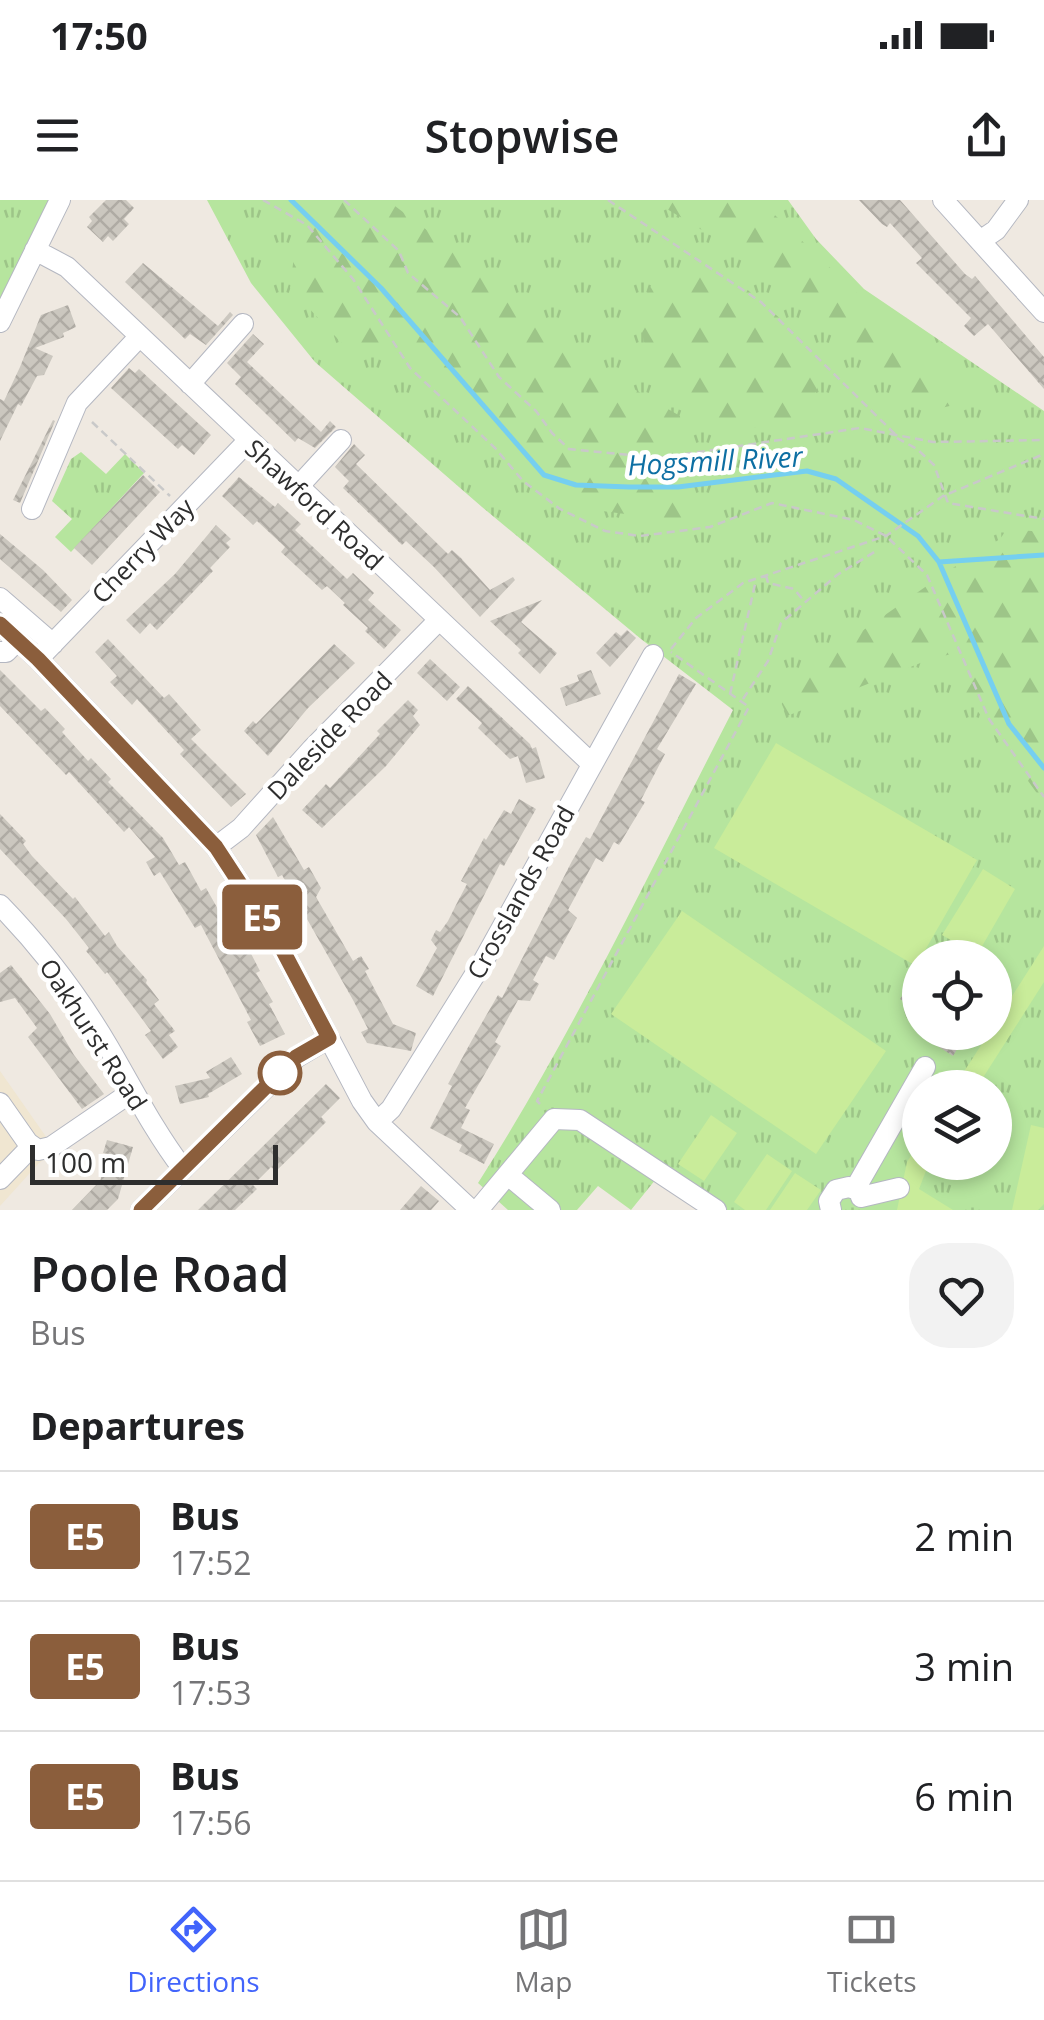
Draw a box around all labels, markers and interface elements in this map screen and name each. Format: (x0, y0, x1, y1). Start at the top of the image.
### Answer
text: 17:50 (50, 9, 148, 61)
text: Stopwise (424, 105, 620, 166)
icon: menu (30, 108, 85, 163)
icon: share (959, 108, 1014, 163)
street label: Shawford Road (239, 431, 391, 577)
water label: Hogsmill River (626, 436, 804, 484)
street label: Cherry Way (83, 490, 201, 610)
street label: Daleside Road (259, 663, 399, 807)
street label: Crosslands Road (458, 799, 582, 985)
line badge: E5 (217, 884, 307, 950)
text: E5 (242, 894, 282, 941)
map controls (902, 940, 1012, 1180)
button: locate (902, 940, 1012, 1050)
street label: Oakhurst Road (32, 952, 156, 1116)
unlabelled marker (259, 1052, 301, 1094)
button: layers (902, 1070, 1012, 1180)
scale bar (30, 1140, 278, 1184)
text: 100 m (45, 1143, 126, 1181)
text: Poole Road (30, 1241, 289, 1306)
button: heart (909, 1243, 1014, 1348)
text: Bus (30, 1311, 86, 1354)
text: Departures (30, 1399, 245, 1451)
text: Bus (170, 1489, 239, 1541)
text: 2 min (914, 1510, 1014, 1562)
text: E5 (65, 1513, 105, 1560)
text: 17:52 (170, 1541, 252, 1584)
text: Bus (170, 1619, 239, 1671)
text: 3 min (914, 1640, 1014, 1692)
text: E5 (65, 1643, 105, 1690)
text: 17:53 (170, 1671, 252, 1714)
text: Bus (170, 1749, 239, 1801)
text: 6 min (914, 1770, 1014, 1822)
text: E5 (65, 1773, 105, 1820)
text: 17:56 (170, 1801, 252, 1844)
tab: Directions (127, 1902, 260, 2000)
tab: Map (514, 1902, 572, 2000)
tab: Tickets (827, 1902, 917, 2000)

